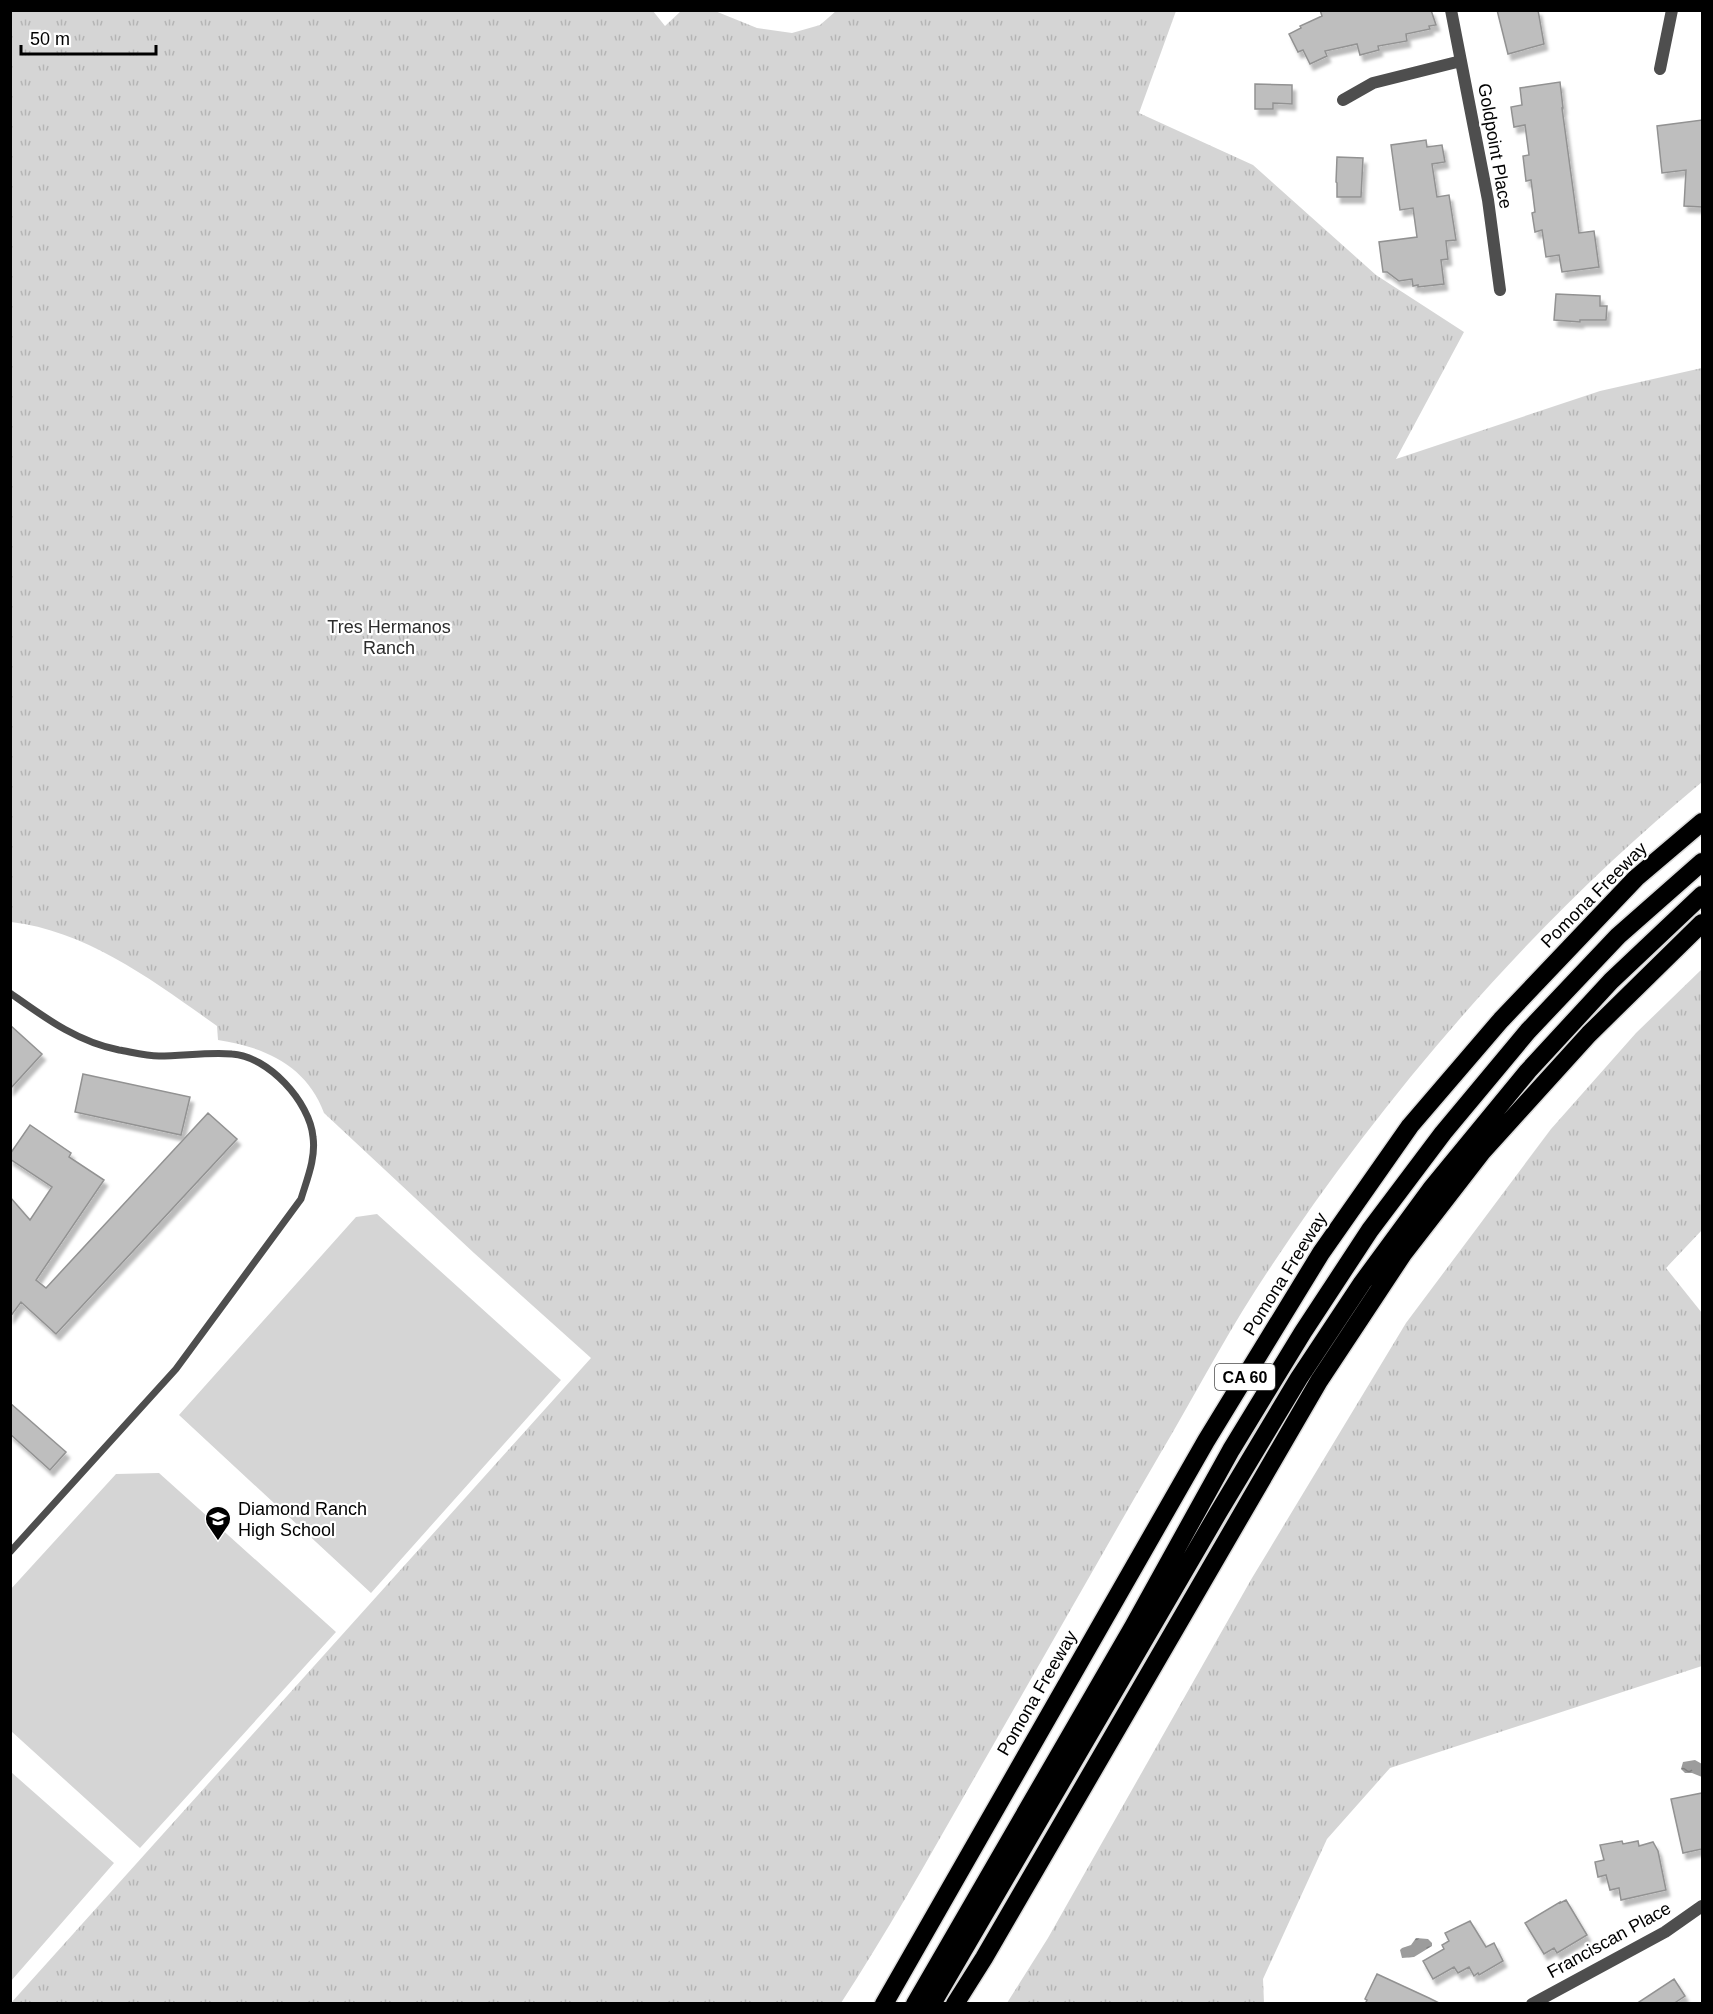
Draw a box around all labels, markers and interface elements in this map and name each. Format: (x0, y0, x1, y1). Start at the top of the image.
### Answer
scale bar (21, 18, 156, 56)
text: 50 m (30, 29, 70, 49)
street label: Goldpoint Place (1474, 82, 1516, 210)
park label: Tres Hermanos Ranch (327, 617, 451, 658)
street label: Pomona Freeway (1537, 838, 1651, 952)
street label: Pomona Freeway (1239, 1209, 1331, 1339)
road number: CA 60 (1215, 1364, 1275, 1390)
place label: Diamond Ranch High School (238, 1499, 367, 1540)
school or university icon: Diamond Ranch High School (203, 1504, 233, 1542)
street label: Pomona Freeway (993, 1627, 1081, 1759)
street label: Franciscan Place (1544, 1898, 1674, 1982)

